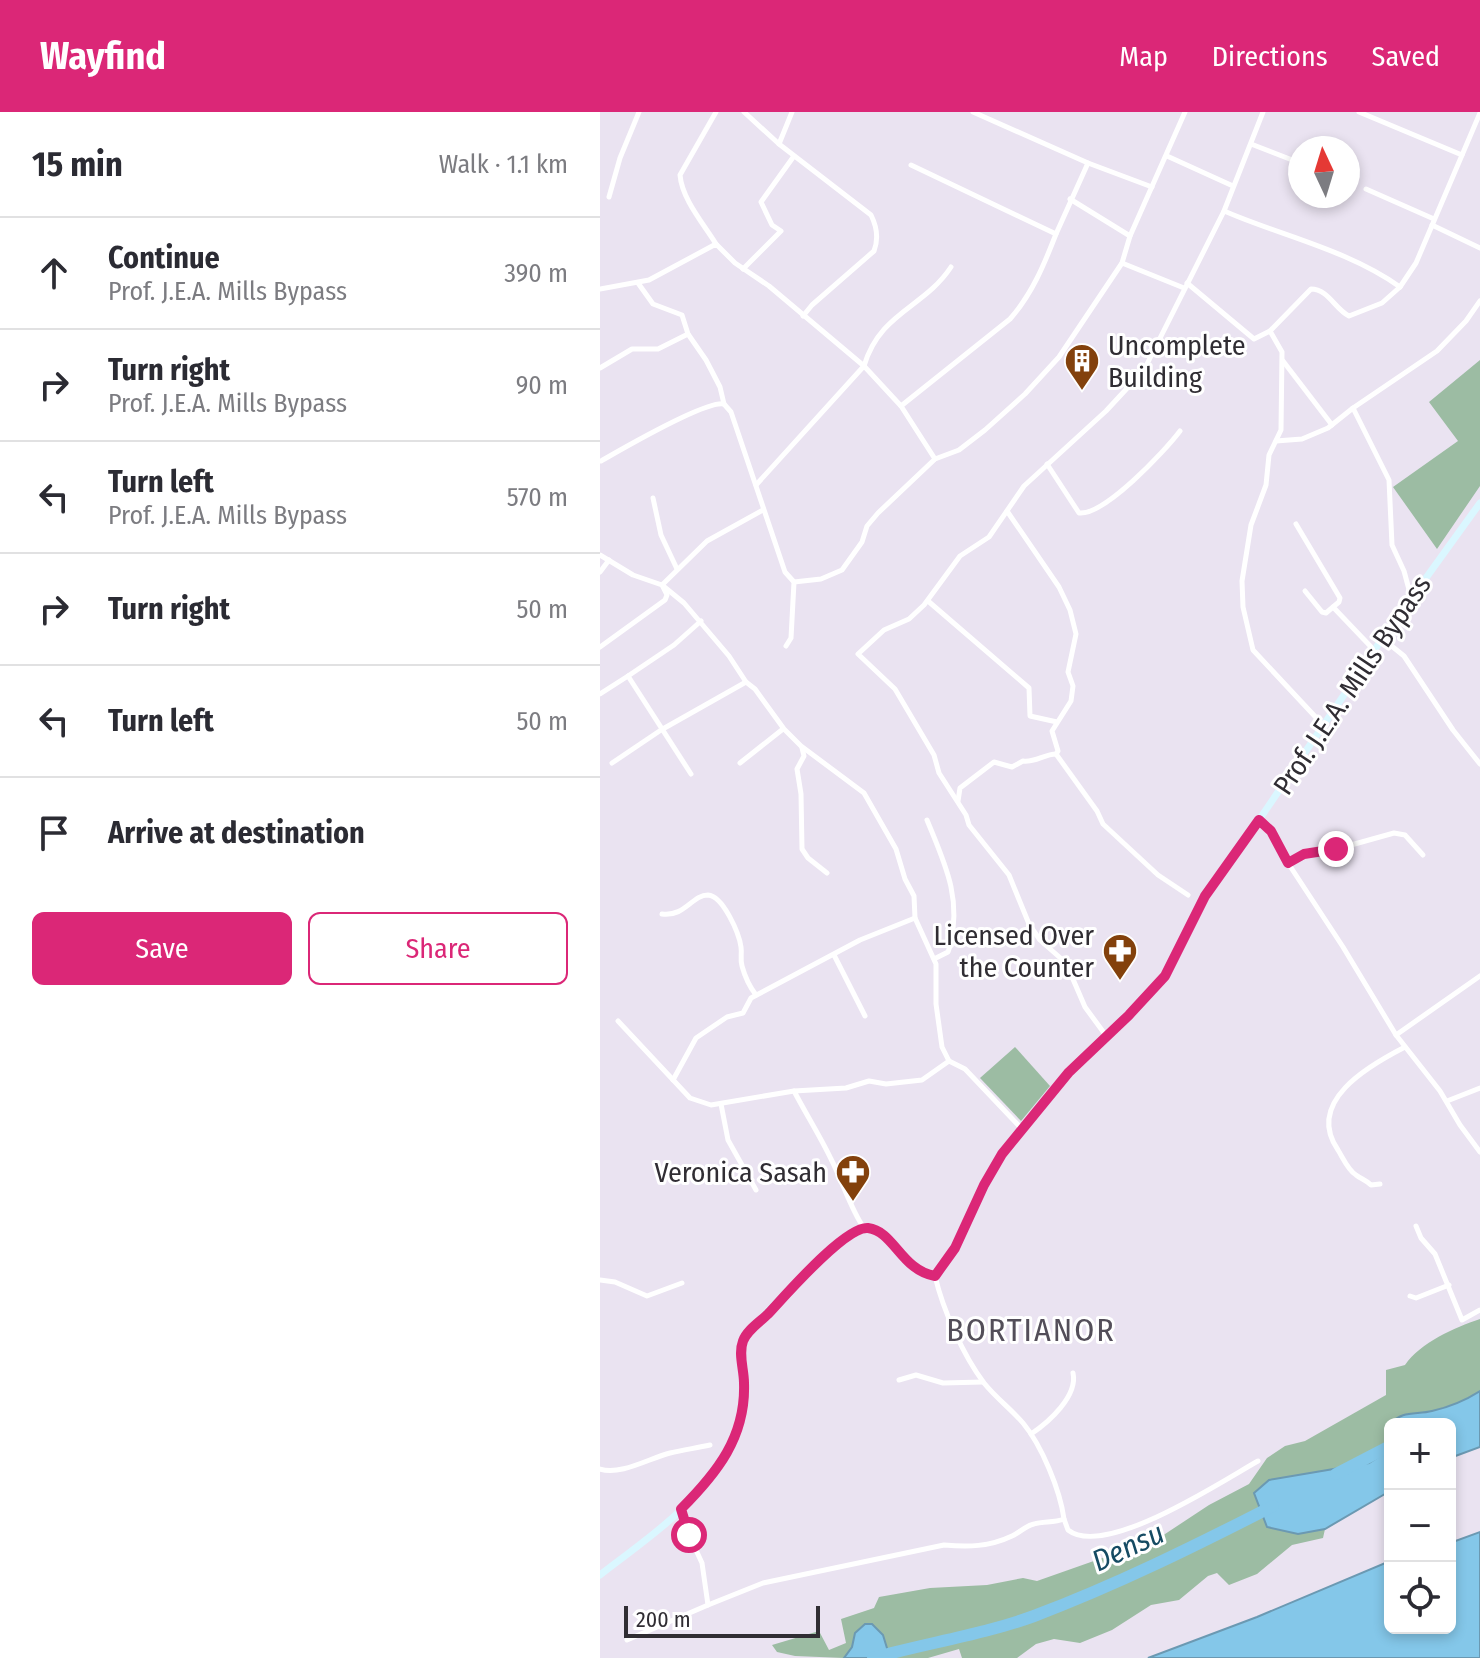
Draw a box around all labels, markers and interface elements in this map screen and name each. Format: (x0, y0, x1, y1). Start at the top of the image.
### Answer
text: Wayfind (40, 33, 166, 79)
text: Map (1119, 40, 1168, 73)
text: Directions (1212, 40, 1328, 73)
text: Saved (1372, 40, 1440, 73)
north arrow (1288, 136, 1360, 208)
text: 15 min (32, 144, 123, 185)
text: Walk · 1.1 km (439, 149, 568, 180)
text: Continue (108, 240, 220, 276)
icon: ahead (32, 251, 76, 295)
text: 390 m (504, 258, 568, 289)
text: Prof. J.E.A. Mills Bypass (108, 276, 347, 307)
place label: Uncomplete Building (1108, 329, 1245, 394)
building icon: Uncomplete Building (1063, 342, 1101, 392)
text: Turn right (108, 352, 230, 388)
icon: right (32, 363, 76, 407)
text: 90 m (516, 370, 568, 401)
text: Prof. J.E.A. Mills Bypass (108, 388, 347, 419)
text: Turn left (108, 464, 214, 500)
icon: left (32, 475, 76, 519)
text: 570 m (507, 482, 568, 513)
text: Prof. J.E.A. Mills Bypass (108, 500, 347, 531)
street label: Prof. J.E.A. Mills Bypass (1266, 569, 1438, 801)
icon: right (32, 587, 76, 631)
text: Turn right (108, 591, 230, 627)
text: 50 m (516, 594, 568, 625)
icon: left (32, 699, 76, 743)
text: Turn left (108, 703, 214, 739)
text: 50 m (516, 706, 568, 737)
icon: arrive (32, 811, 76, 855)
text: Arrive at destination (108, 815, 365, 851)
route end (1318, 831, 1354, 867)
button: Save (32, 912, 292, 985)
button: Share (308, 912, 568, 985)
place label: Licensed Over the Counter (934, 919, 1094, 984)
pharmacy icon: Licensed Over the Counter (1101, 932, 1139, 982)
pharmacy icon: Veronica Sasah (834, 1153, 872, 1203)
place label: Veronica Sasah (654, 1156, 827, 1189)
district label: BORTIANOR (946, 1311, 1116, 1349)
map controls (1384, 1418, 1456, 1634)
button: + (1384, 1418, 1456, 1490)
button: − (1384, 1490, 1456, 1562)
water label: Densu (1086, 1515, 1170, 1579)
route start (671, 1517, 707, 1553)
button: locate (1384, 1562, 1456, 1634)
scale bar (624, 1602, 820, 1638)
text: 200 m (636, 1606, 691, 1633)

